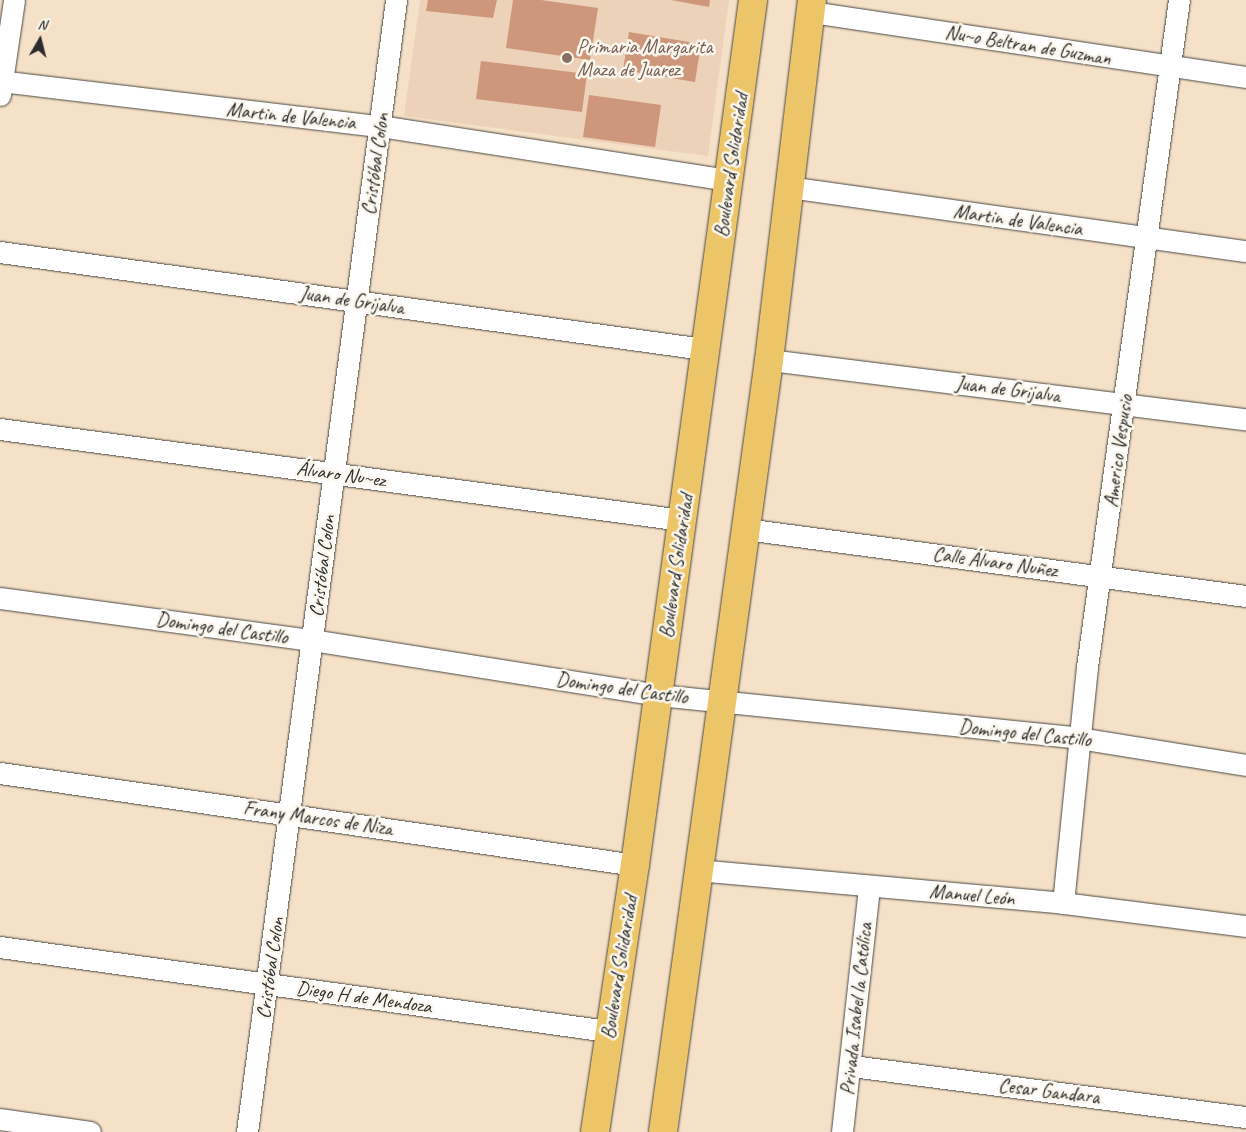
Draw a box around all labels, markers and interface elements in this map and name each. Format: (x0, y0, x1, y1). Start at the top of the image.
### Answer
north arrow (15, 15, 65, 65)
text: N (37, 16, 48, 34)
street label: Nu~o Beltran de Guzman (943, 20, 1113, 70)
place label: Primaria Margarita Maza de Juarez (577, 34, 714, 81)
marker: Primaria Margarita Maza de Juarez (561, 52, 573, 64)
street label: Boulevard Solidaridad (709, 92, 753, 238)
street label: Martin de Valencia (225, 97, 357, 135)
street label: Cristóbal Colon (356, 112, 394, 216)
street label: Martin de Valencia (952, 199, 1084, 241)
street label: Juan de Grijalva (298, 281, 406, 319)
street label: Juan de Grijalva (954, 371, 1062, 407)
street label: Americo Vespusio (1098, 393, 1138, 509)
street label: Álvaro Nu~ez (295, 456, 387, 492)
street label: Boulevard Solidaridad (654, 493, 698, 639)
street label: Cristóbal Colon (304, 514, 340, 618)
street label: Calle Álvaro Nuñez (931, 541, 1059, 583)
street label: Domingo del Castillo (154, 607, 290, 649)
street label: Domingo del Castillo (554, 667, 690, 709)
street label: Domingo del Castillo (957, 714, 1093, 752)
street label: Frany Marcos de Niza (242, 796, 394, 840)
street label: Manuel León (928, 879, 1016, 911)
street label: Boulevard Solidaridad (596, 894, 642, 1040)
street label: Cristóbal Colon (251, 916, 289, 1020)
street label: Privada Isabel la Católica (835, 921, 877, 1097)
street label: Diego H de Mendoza (295, 976, 433, 1018)
street label: Cesar Gandara (997, 1073, 1101, 1109)

